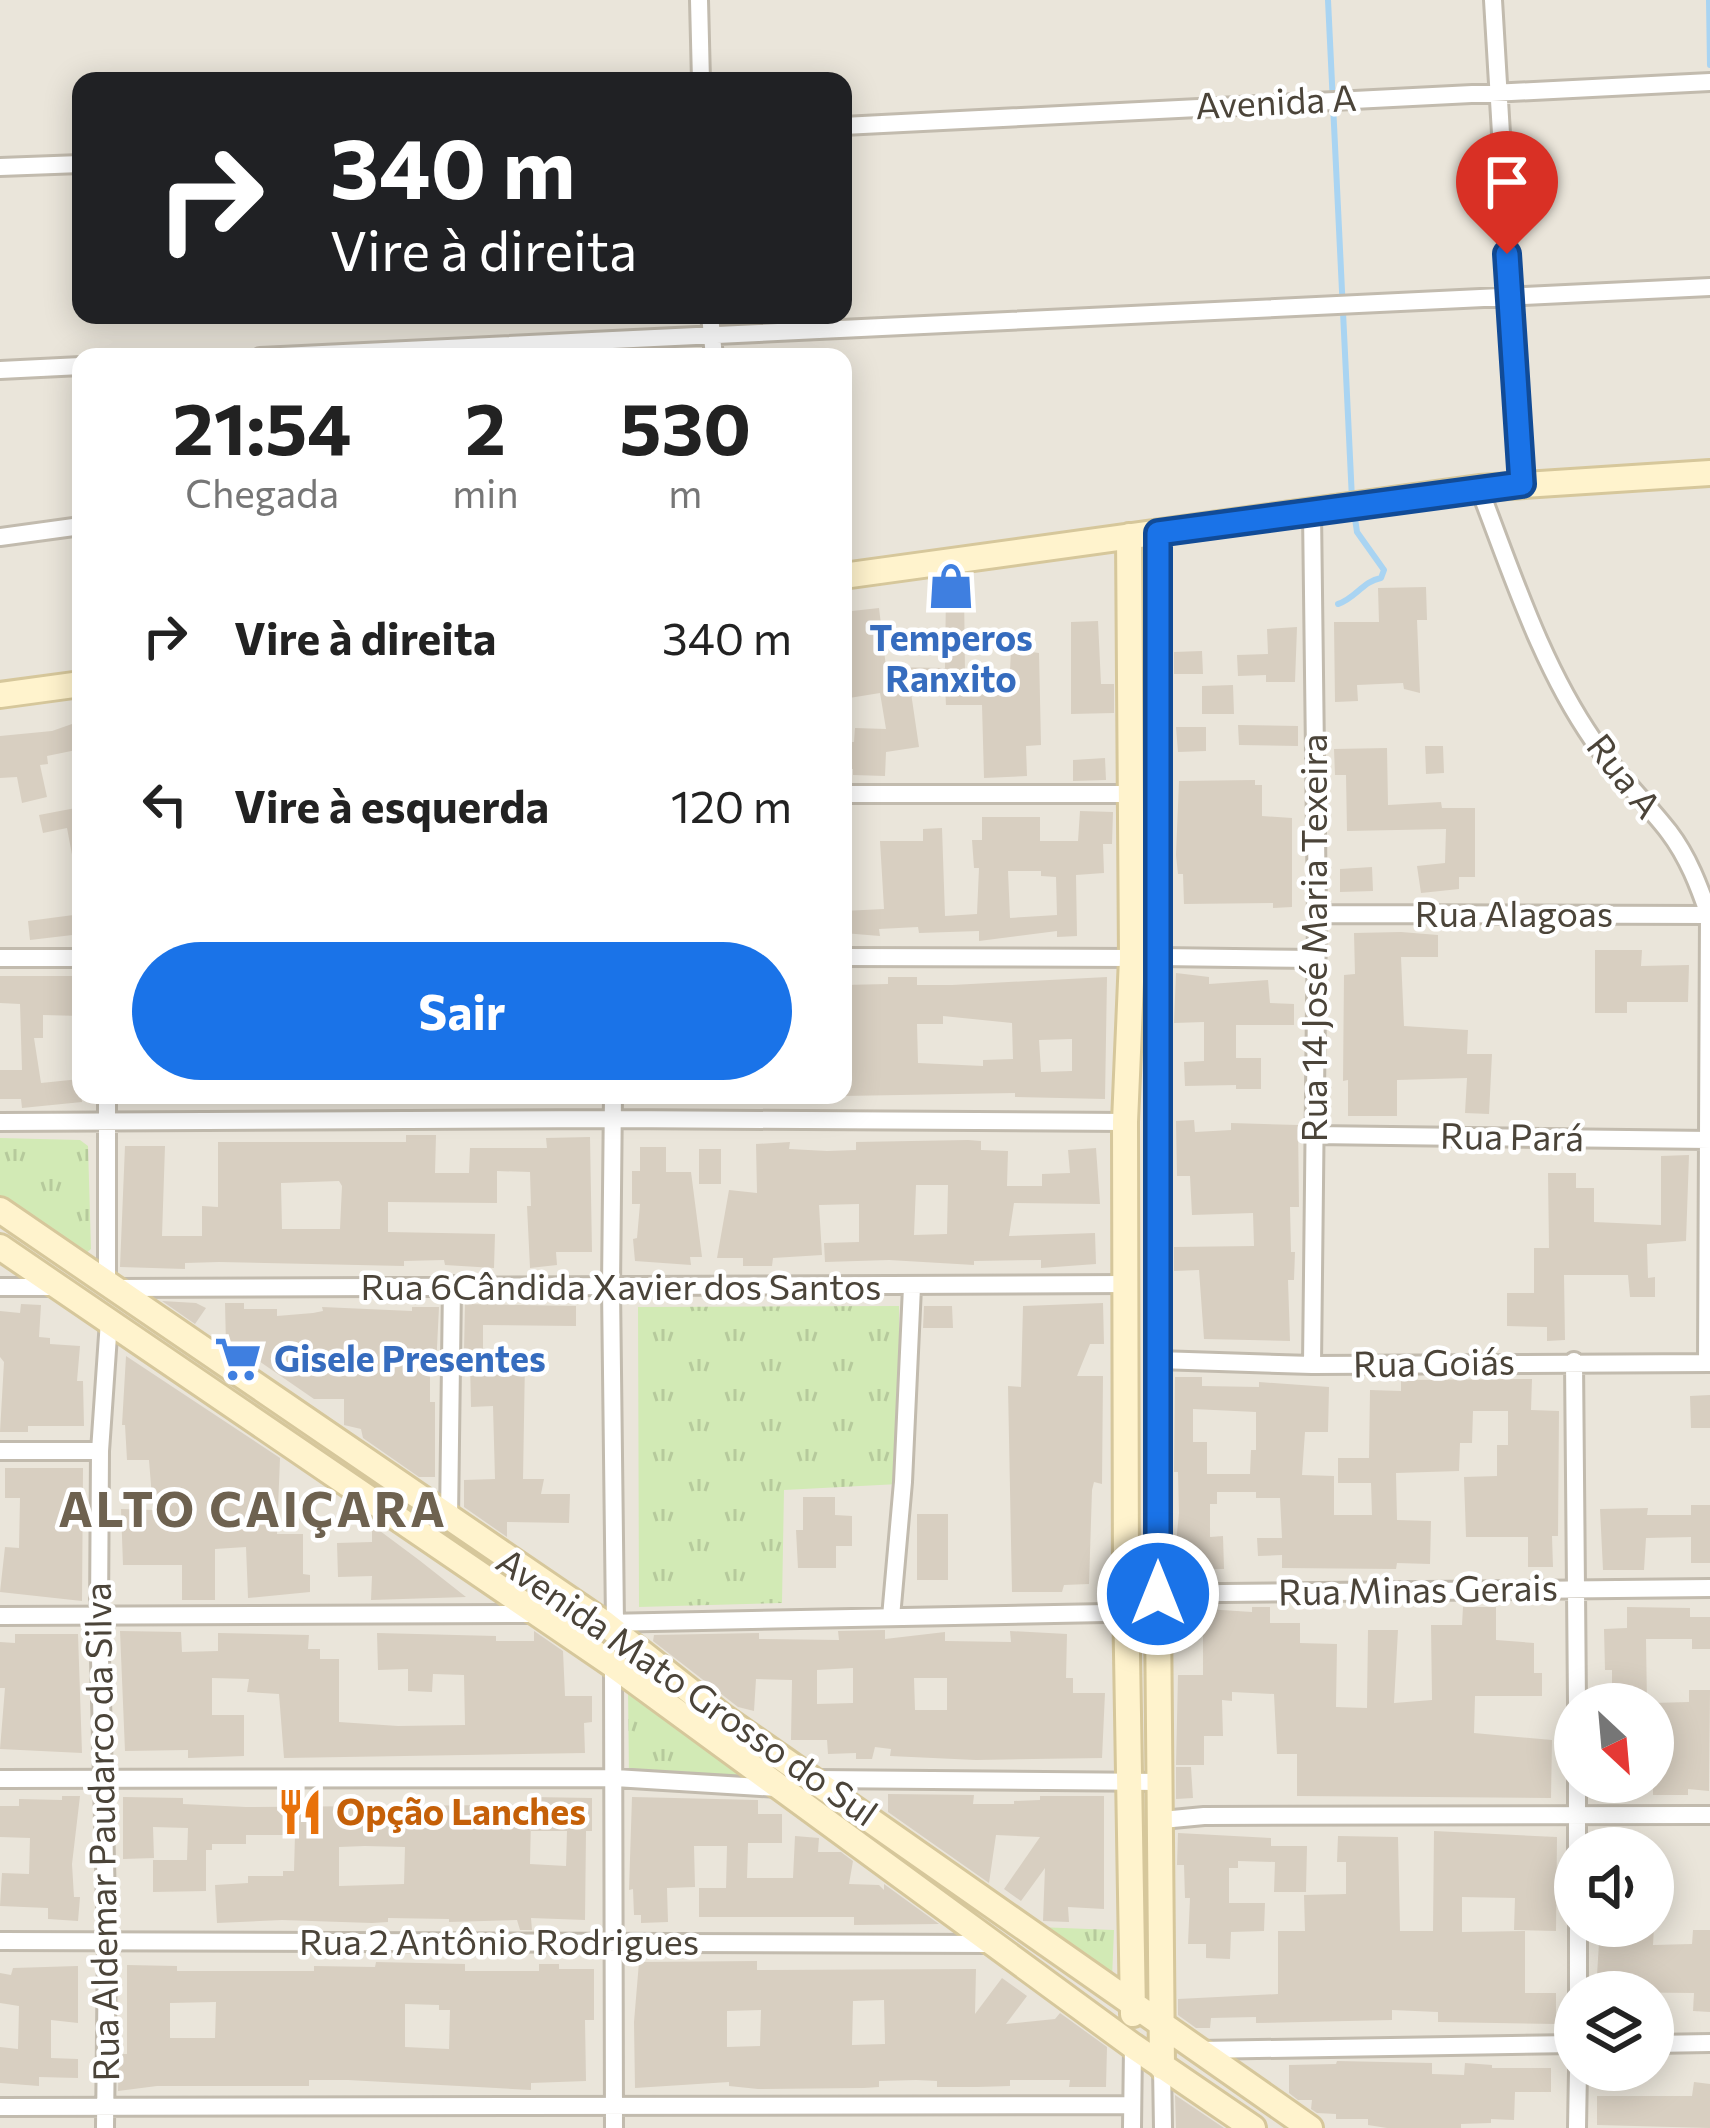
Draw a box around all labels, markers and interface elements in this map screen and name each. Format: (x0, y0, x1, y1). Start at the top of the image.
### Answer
street label: Avenida A (1194, 74, 1358, 126)
text: 340 m (330, 114, 576, 216)
icon: right (132, 120, 288, 276)
pin (1456, 131, 1558, 254)
icon: arrive (1474, 149, 1540, 215)
text: Vire à direita (330, 216, 637, 282)
text: 21:54 (173, 382, 352, 470)
text: 2 (465, 382, 506, 470)
text: 530 (619, 382, 751, 470)
text: Chegada (185, 468, 339, 516)
text: min (452, 468, 519, 516)
text: m (668, 468, 702, 516)
shop icon: Temperos Ranxito (926, 561, 976, 611)
icon: right (132, 603, 198, 669)
text: Vire à direita (234, 609, 497, 664)
text: 340 m (662, 609, 792, 664)
place label: Temperos Ranxito (869, 614, 1033, 699)
street label: Rua A (1579, 724, 1672, 826)
street label: Rua 14 José Maria Texeira (1290, 734, 1334, 1142)
icon: left (132, 771, 198, 837)
text: Vire à esquerda (234, 777, 549, 832)
text: 120 m (671, 777, 792, 832)
street label: Rua Alagoas (1415, 890, 1613, 934)
button: Sair (132, 942, 792, 1080)
street label: Rua Pará (1440, 1112, 1584, 1158)
street label: Rua 6Cândida Xavier dos Santos (361, 1263, 881, 1307)
supermarket icon: Gisele Presentes (213, 1334, 263, 1384)
place label: Gisele Presentes (274, 1335, 546, 1379)
street label: Rua Goiás (1353, 1338, 1515, 1384)
district label: ALTO CAIÇARA (58, 1478, 448, 1538)
position arrow (1095, 1531, 1221, 1657)
street label: Avenida Mato Grosso do Sul (489, 1537, 887, 1834)
street label: Rua Minas Gerais (1278, 1564, 1558, 1612)
street label: Rua Aldemar Paudarco da Silva (74, 1582, 126, 2082)
north arrow (1554, 1683, 1674, 1803)
map controls (1554, 1683, 1674, 2091)
restaurant icon: Opção Lanches (275, 1787, 325, 1837)
place label: Opção Lanches (336, 1788, 586, 1833)
button: sound (1554, 1827, 1674, 1947)
street label: Rua 2 Antônio Rodrigues (299, 1918, 699, 1962)
button: layers (1554, 1971, 1674, 2091)

